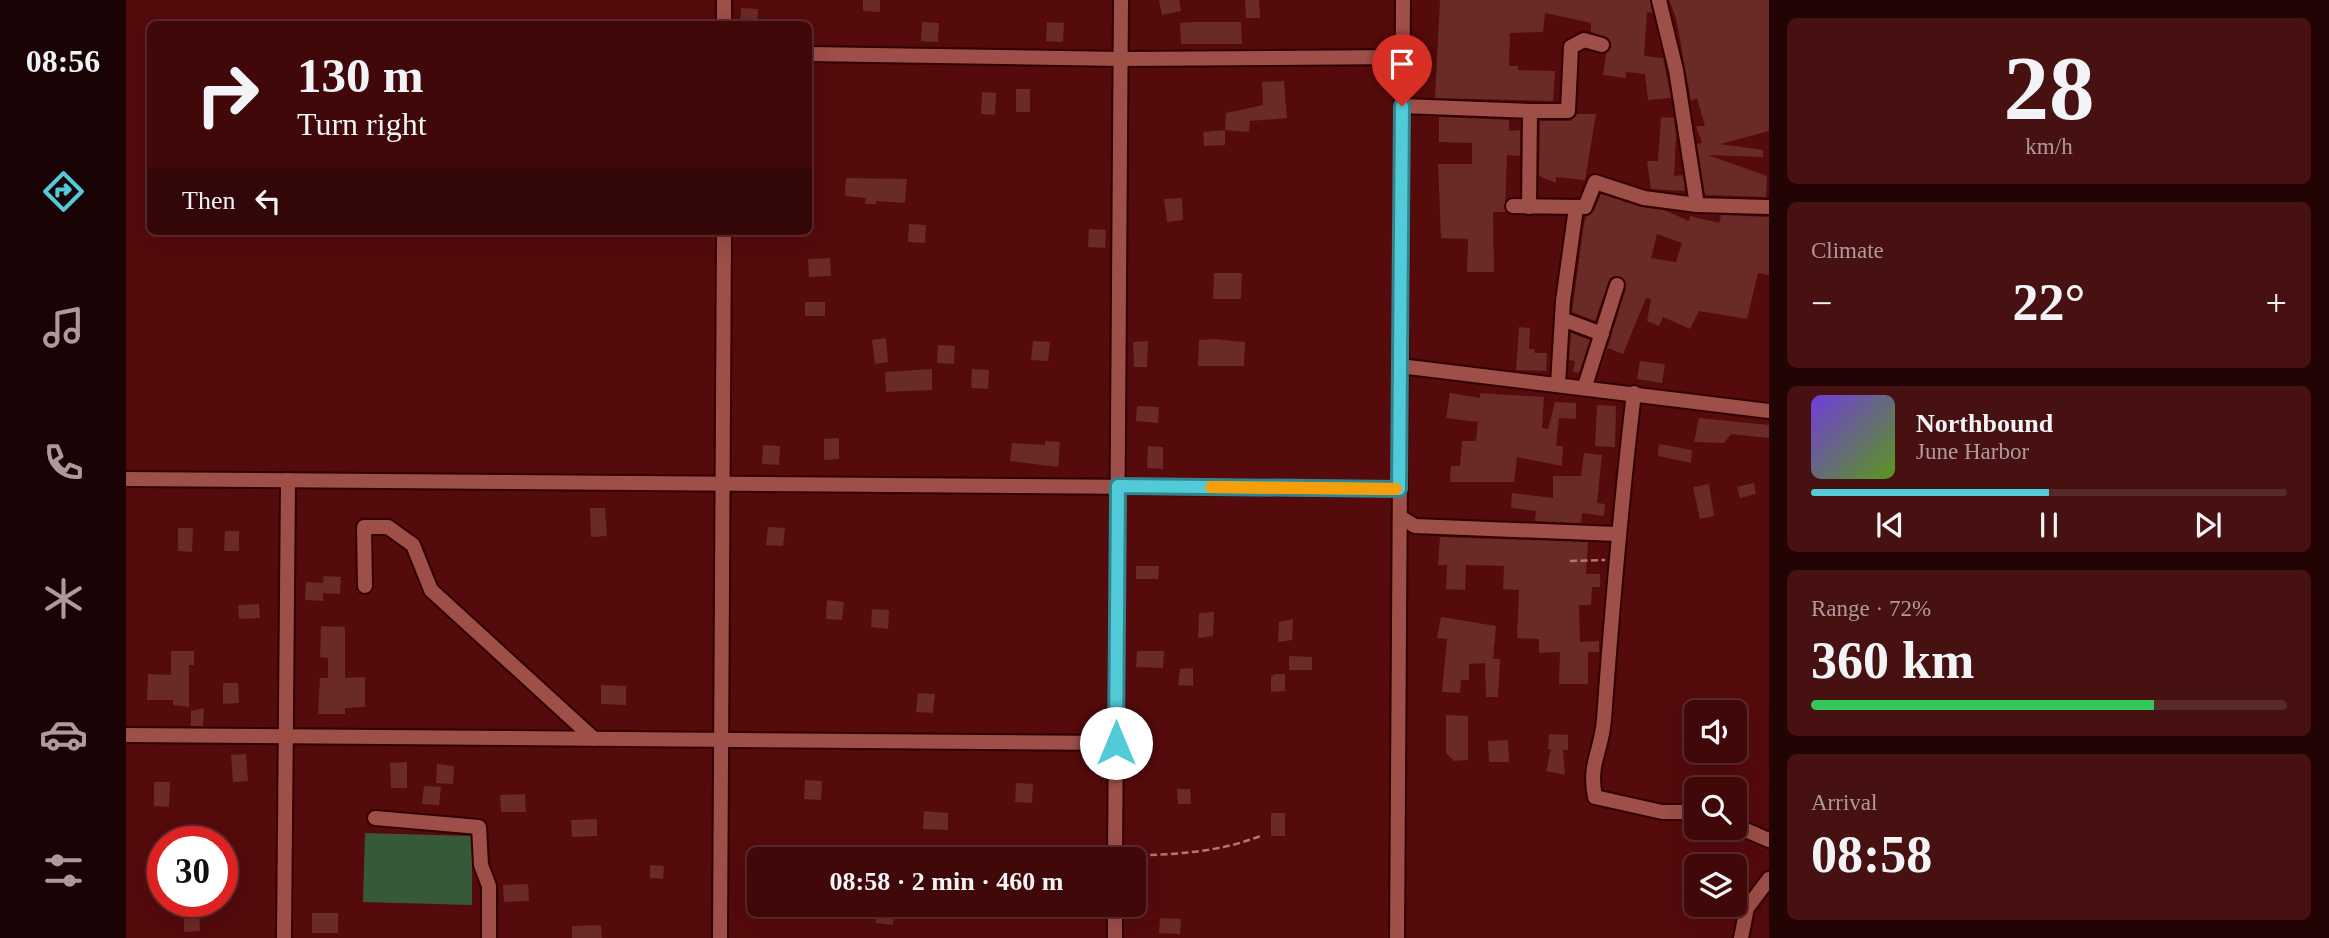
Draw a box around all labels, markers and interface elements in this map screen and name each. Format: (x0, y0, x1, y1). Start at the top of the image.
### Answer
pin (1372, 34, 1432, 106)
text: 28 (2004, 38, 2095, 139)
text: 08:56 (26, 43, 100, 79)
icon: arrive (1383, 45, 1421, 83)
text: 130 m (297, 48, 424, 103)
icon: right (182, 49, 273, 140)
text: Turn right (297, 106, 427, 142)
text: km/h (2025, 134, 2073, 159)
icon: directions (39, 167, 88, 216)
icon: left (249, 182, 287, 220)
text: Then (182, 186, 235, 215)
text: Climate (1811, 238, 1884, 263)
text: 22° (2013, 274, 2085, 331)
text: − (1811, 282, 1832, 324)
text: + (2266, 282, 2287, 324)
icon: music (39, 303, 88, 352)
text: Northbound (1916, 409, 2053, 438)
icon: phone (39, 438, 88, 487)
text: June Harbor (1916, 439, 2029, 464)
icon: previous (1871, 506, 1909, 544)
icon: pause (2030, 506, 2068, 544)
icon: next (2189, 506, 2227, 544)
icon: climate (39, 574, 88, 623)
text: Range · 72% (1811, 596, 1931, 621)
text: 360 km (1811, 632, 1974, 689)
map controls (1684, 700, 1747, 917)
button: sound (1684, 700, 1747, 763)
position arrow (1079, 706, 1153, 780)
icon: car (39, 710, 88, 759)
button: search (1684, 777, 1747, 840)
text: Arrival (1811, 790, 1877, 815)
speed limit sign: 30 (147, 826, 238, 917)
text: 08:58 (1811, 826, 1932, 883)
icon: filters (39, 846, 88, 895)
button: layers (1684, 854, 1747, 917)
text: 08:58 · 2 min · 460 m (830, 867, 1064, 896)

